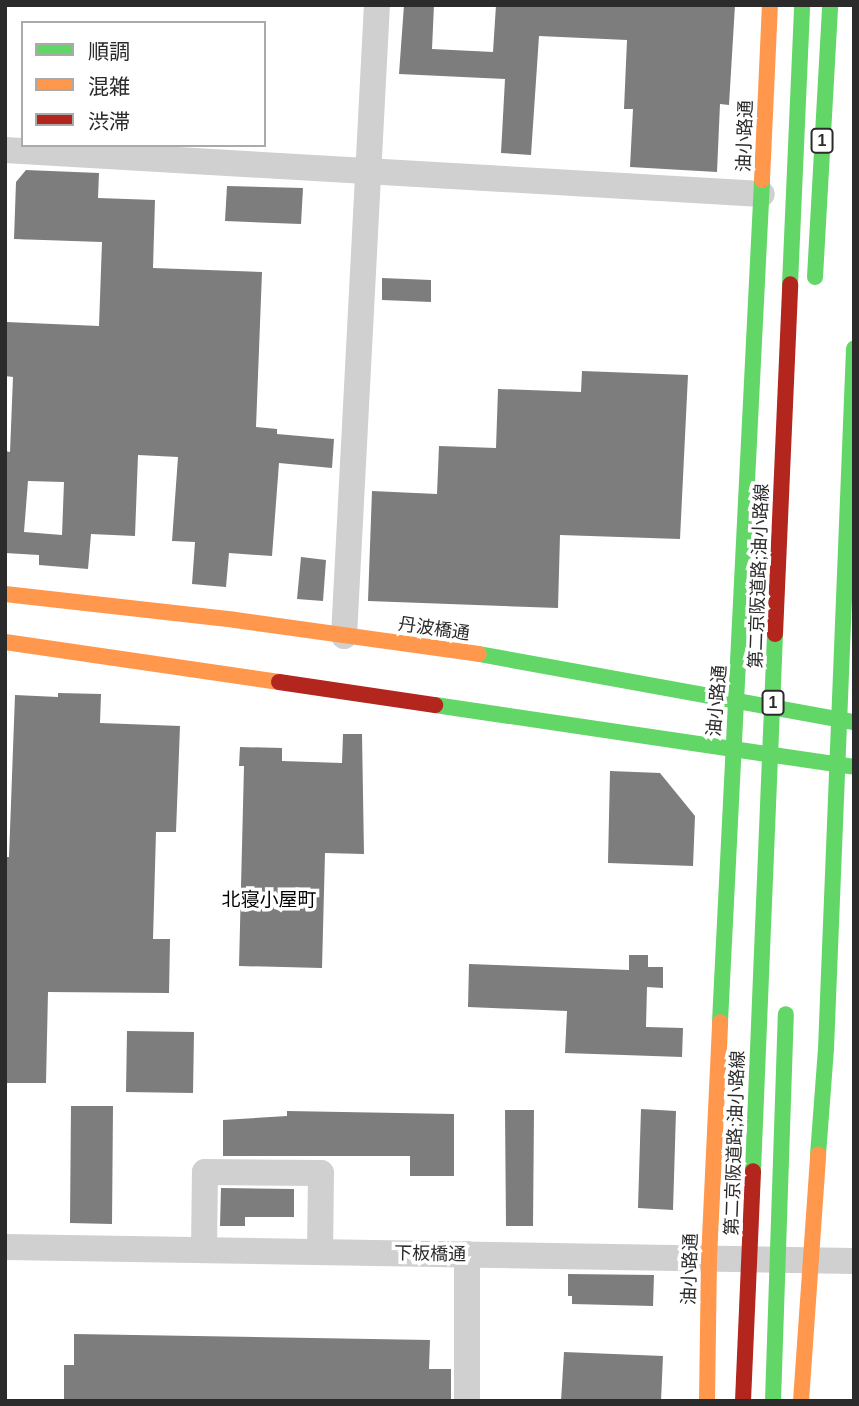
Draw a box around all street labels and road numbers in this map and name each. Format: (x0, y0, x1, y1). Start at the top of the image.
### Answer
street label: 油小路通 (733, 100, 757, 172)
road number: 1 (810, 128, 834, 154)
street label: 第二京阪道路;油小路線 (745, 483, 773, 669)
street label: 丹波橋通 (397, 613, 471, 645)
street label: 油小路通 (703, 664, 731, 738)
road number: 1 (761, 690, 785, 716)
street label: 第二京阪道路;油小路線 (721, 1050, 749, 1236)
street label: 油小路通 (678, 1233, 702, 1305)
street label: 下板橋通 (394, 1243, 466, 1265)

